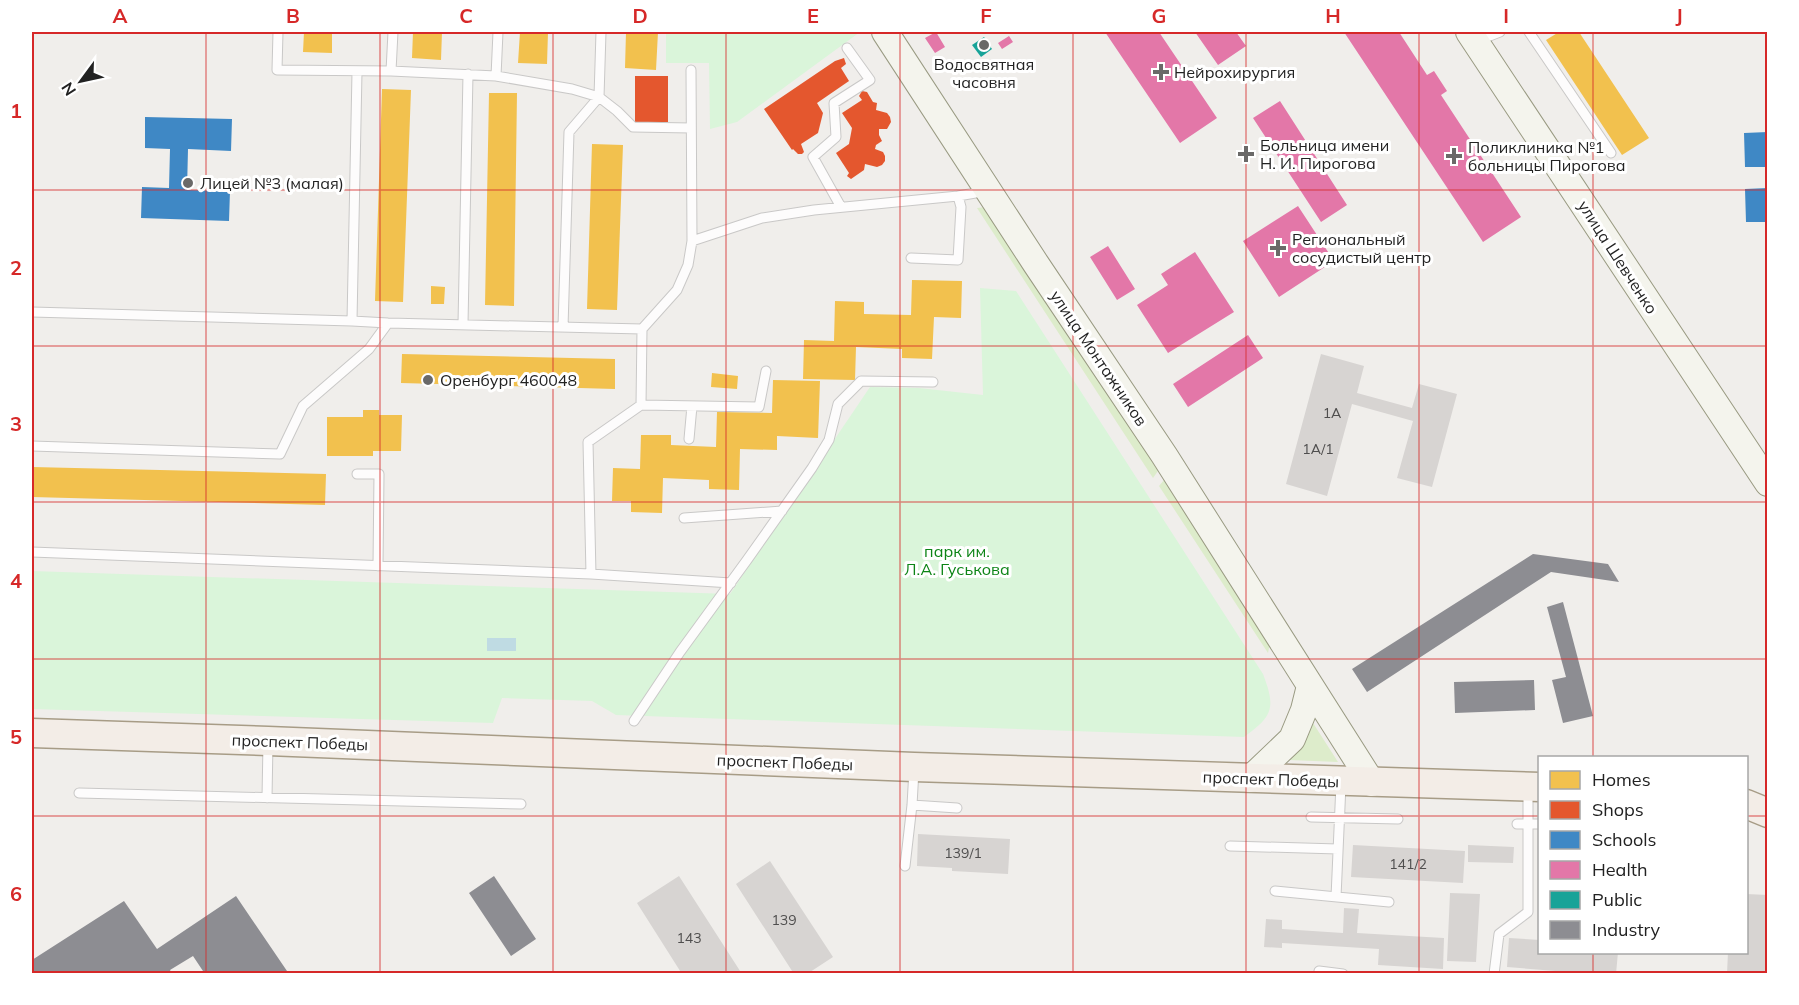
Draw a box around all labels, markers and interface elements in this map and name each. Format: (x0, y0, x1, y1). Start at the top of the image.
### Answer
text: A (113, 3, 128, 28)
text: B (286, 3, 300, 28)
text: C (459, 3, 473, 28)
text: D (632, 3, 648, 28)
text: E (807, 3, 819, 28)
text: F (980, 3, 992, 28)
text: G (1152, 3, 1166, 28)
text: H (1325, 3, 1341, 28)
text: I (1503, 3, 1509, 28)
text: J (1675, 3, 1683, 28)
marker: Водосвятная часовня (977, 38, 991, 52)
north arrow (51, 51, 111, 111)
place label: Водосвятная часовня (934, 54, 1034, 92)
place label: Нейрохирургия (1174, 62, 1295, 82)
marker: Нейрохирургия (1152, 63, 1170, 81)
text: N (57, 79, 80, 100)
text: 1 (10, 98, 22, 123)
place label: Больница имени Н. И. Пирогова (1260, 135, 1389, 173)
place label: Поликлиника №1 больницы Пирогова (1468, 137, 1626, 175)
marker: Больница имени Н. И. Пирогова (1237, 145, 1255, 163)
marker: Поликлиника №1 больницы Пирогова (1445, 147, 1463, 165)
place label: Лицей №3 (малая) (200, 173, 344, 193)
marker: Лицей №3 (малая) (181, 176, 195, 190)
street label: улица Шевченко (1574, 197, 1662, 317)
place label: Региональный сосудистый центр (1292, 229, 1431, 267)
marker: Региональный сосудистый центр (1269, 239, 1287, 257)
text: 2 (10, 255, 22, 280)
street label: улица Монтажников (1046, 286, 1152, 430)
place label: Оренбург 460048 (440, 370, 577, 390)
marker: Оренбург 460048 (421, 373, 435, 387)
house number: 1А (1323, 404, 1342, 422)
text: 3 (10, 411, 22, 436)
house number: 1А/1 (1302, 440, 1334, 458)
park label: парк им. Л.А. Гуськова (904, 541, 1010, 579)
text: 4 (10, 568, 22, 593)
text: 5 (10, 724, 22, 749)
street label: проспект Победы (231, 730, 369, 754)
street label: проспект Победы (716, 750, 854, 774)
legend (1538, 756, 1748, 954)
street label: проспект Победы (1202, 767, 1340, 791)
text: Homes (1592, 768, 1651, 791)
text: Shops (1592, 798, 1644, 821)
text: Schools (1592, 828, 1657, 851)
house number: 139/1 (944, 844, 982, 862)
house number: 141/2 (1389, 855, 1427, 873)
text: Health (1592, 858, 1648, 881)
text: 6 (10, 881, 22, 906)
text: Public (1592, 888, 1642, 911)
house number: 139 (771, 911, 797, 929)
text: Industry (1592, 918, 1661, 941)
house number: 143 (676, 929, 702, 947)

